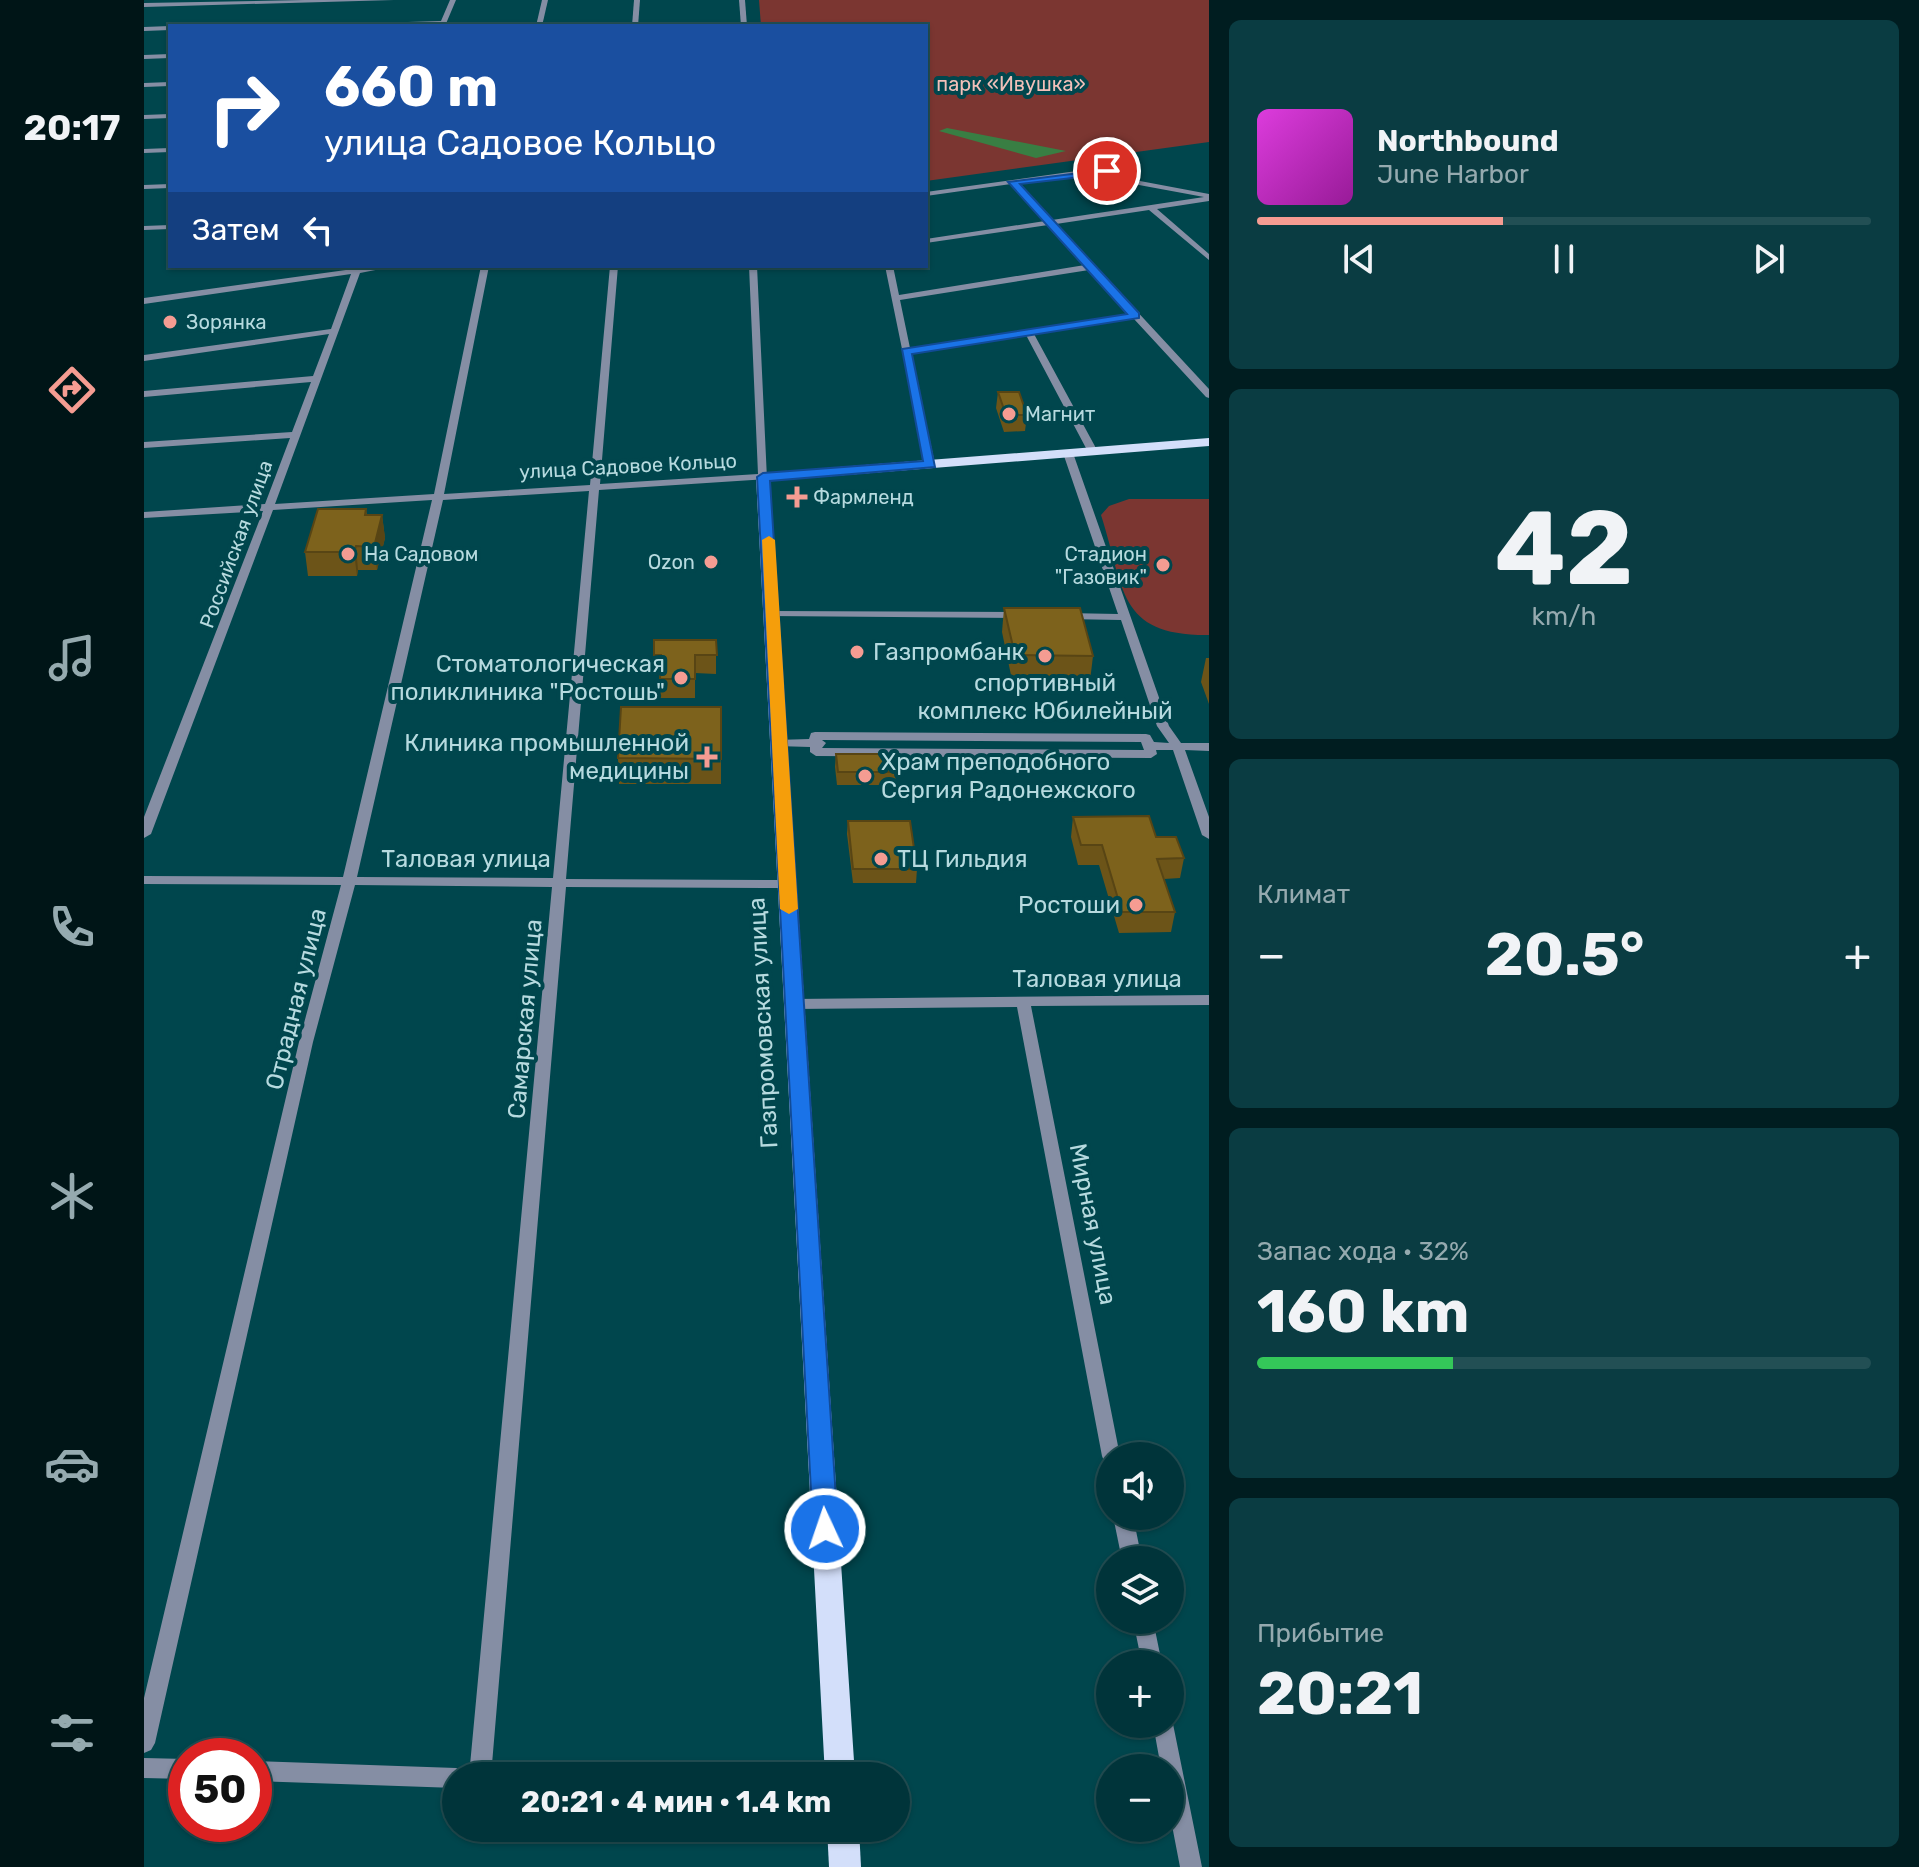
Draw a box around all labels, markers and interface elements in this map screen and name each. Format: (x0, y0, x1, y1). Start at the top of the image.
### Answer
text: 660 m (324, 54, 498, 120)
icon: right (192, 56, 296, 160)
park label: парк «Ивушка» (936, 72, 1086, 96)
text: 20:17 (24, 106, 120, 149)
text: улица Садовое Кольцо (324, 121, 716, 164)
text: Northbound (1377, 123, 1559, 159)
pin (1073, 137, 1141, 205)
icon: arrive (1085, 149, 1129, 193)
text: June Harbor (1377, 159, 1529, 190)
icon: left (296, 208, 340, 252)
text: Затем (192, 212, 280, 248)
icon: previous (1337, 237, 1381, 281)
icon: pause (1542, 237, 1586, 281)
icon: next (1747, 237, 1791, 281)
place label: Зорянка (186, 310, 267, 334)
marker: Зорянка (161, 313, 179, 331)
icon: directions (44, 362, 100, 418)
place label: Магнит (1025, 402, 1095, 426)
marker: Магнит (1000, 405, 1018, 423)
street label: улица Садовое Кольцо (519, 448, 737, 484)
street label: Российская улица (194, 457, 278, 631)
place label: Фармленд (813, 485, 914, 509)
text: 42 (1495, 487, 1633, 610)
marker: Фармленд (788, 488, 806, 506)
place label: На Садовом (364, 542, 478, 566)
place label: Стадион "Газовик" (1055, 542, 1147, 589)
marker: На Садовом (339, 545, 357, 563)
place label: Ozon (648, 550, 695, 574)
marker: Ozon (702, 553, 720, 571)
marker: Стадион "Газовик" (1154, 556, 1172, 574)
text: km/h (1532, 601, 1596, 632)
icon: music (44, 630, 100, 686)
place label: Газпромбанк (873, 638, 1025, 666)
marker: Газпромбанк (848, 643, 866, 661)
marker: спортивный комплекс Юбилейный (1036, 647, 1054, 665)
place label: Стоматологическая поликлиника "Ростошь" (391, 650, 665, 706)
marker: Стоматологическая поликлиника "Ростошь" (672, 669, 690, 687)
place label: спортивный комплекс Юбилейный (918, 669, 1173, 725)
place label: Клиника промышленной медицины (404, 729, 689, 785)
marker: Клиника промышленной медицины (696, 746, 718, 768)
place label: Храм преподобного Сергия Радонежского (881, 748, 1136, 804)
marker: Храм преподобного Сергия Радонежского (856, 767, 874, 785)
street label: Таловая улица (381, 845, 551, 873)
place label: ТЦ Гильдия (897, 845, 1028, 873)
marker: ТЦ Гильдия (872, 850, 890, 868)
text: Климат (1257, 879, 1350, 910)
place label: Ростоши (1018, 891, 1120, 919)
marker: Ростоши (1127, 896, 1145, 914)
street label: Газпромовская улица (742, 897, 784, 1149)
icon: phone (44, 899, 100, 955)
street label: Отрадная улица (260, 905, 332, 1093)
street label: Самарская улица (502, 918, 548, 1120)
text: 20.5° (1485, 919, 1645, 990)
text: − (1257, 929, 1286, 981)
text: + (1844, 929, 1871, 981)
street label: Таловая улица (1012, 965, 1182, 993)
street label: Мирная улица (1064, 1141, 1122, 1307)
icon: climate (44, 1168, 100, 1224)
text: Запас хода · 32% (1257, 1236, 1469, 1267)
text: 160 km (1257, 1276, 1470, 1347)
icon: car (44, 1436, 100, 1492)
map controls (1096, 1442, 1184, 1842)
button: sound (1096, 1442, 1184, 1530)
position arrow (783, 1487, 867, 1571)
button: layers (1096, 1546, 1184, 1634)
text: Прибытие (1257, 1618, 1384, 1649)
button: + (1096, 1650, 1184, 1738)
text: 20:21 (1257, 1658, 1423, 1729)
icon: filters (44, 1705, 100, 1761)
speed limit sign: 50 (168, 1738, 272, 1842)
button: − (1096, 1754, 1184, 1842)
text: 20:21 · 4 мин · 1.4 km (521, 1784, 831, 1820)

